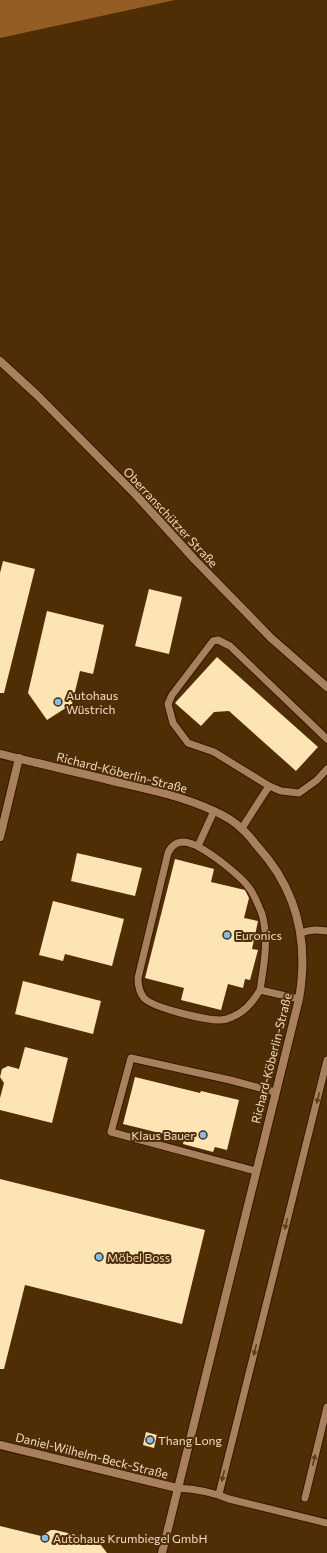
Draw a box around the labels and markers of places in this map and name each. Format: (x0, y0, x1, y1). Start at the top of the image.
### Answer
place label: Autohaus Wüstrich (66, 688, 118, 716)
marker: Autohaus Wüstrich (53, 697, 63, 707)
place label: Euronics (235, 928, 282, 942)
marker: Euronics (222, 930, 232, 940)
place label: Klaus Bauer (131, 1128, 195, 1142)
marker: Klaus Bauer (198, 1130, 208, 1140)
place label: Möbel Boss (107, 1250, 170, 1264)
marker: Möbel Boss (94, 1252, 104, 1262)
place label: Thang Long (158, 1433, 222, 1447)
marker: Thang Long (145, 1435, 155, 1445)
place label: Autohaus Krumbiegel GmbH (53, 1531, 207, 1545)
marker: Autohaus Krumbiegel GmbH (40, 1533, 50, 1543)

